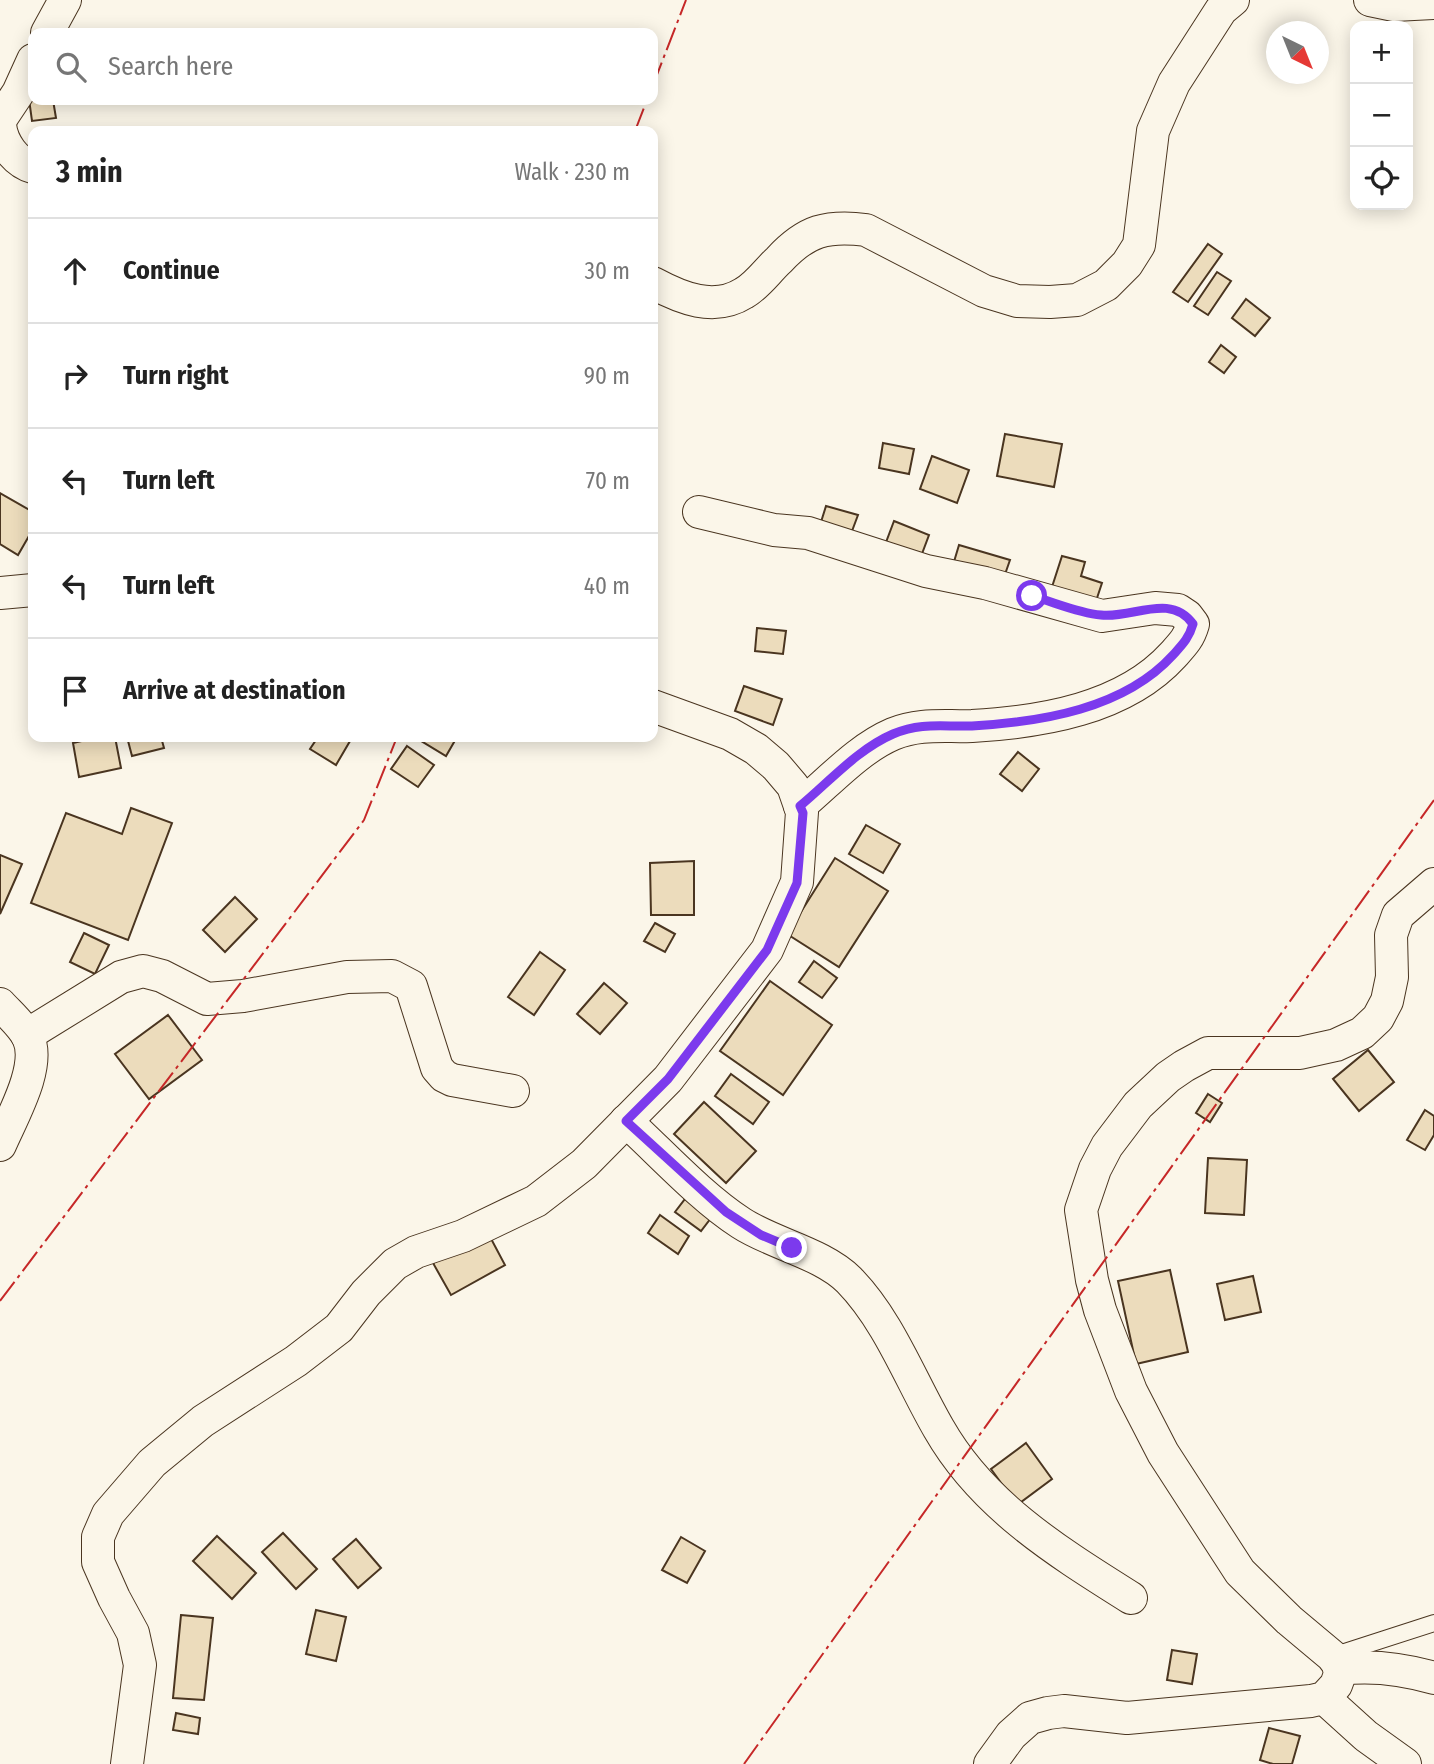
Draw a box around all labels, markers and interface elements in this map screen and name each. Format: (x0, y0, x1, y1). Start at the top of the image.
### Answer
north arrow (1266, 21, 1329, 84)
map controls (1350, 21, 1413, 210)
button: + (1350, 21, 1413, 84)
search box (28, 28, 658, 105)
icon: search (52, 48, 90, 86)
text: Search here (108, 51, 233, 82)
button: − (1350, 84, 1413, 147)
button: locate (1350, 147, 1413, 210)
text: 3 min (56, 154, 123, 190)
text: Walk · 230 m (514, 158, 630, 186)
icon: ahead (56, 252, 94, 290)
text: Continue (123, 255, 220, 286)
text: 30 m (585, 257, 630, 285)
icon: right (56, 357, 94, 395)
text: Turn right (123, 360, 229, 391)
text: 90 m (584, 362, 630, 390)
icon: left (56, 462, 94, 500)
text: Turn left (123, 465, 215, 496)
text: 70 m (586, 467, 630, 495)
icon: left (56, 567, 94, 605)
text: Turn left (123, 570, 215, 601)
text: 40 m (584, 572, 630, 600)
route start (1016, 580, 1047, 611)
icon: arrive (56, 672, 94, 710)
text: Arrive at destination (123, 675, 346, 706)
route end (776, 1232, 807, 1263)

